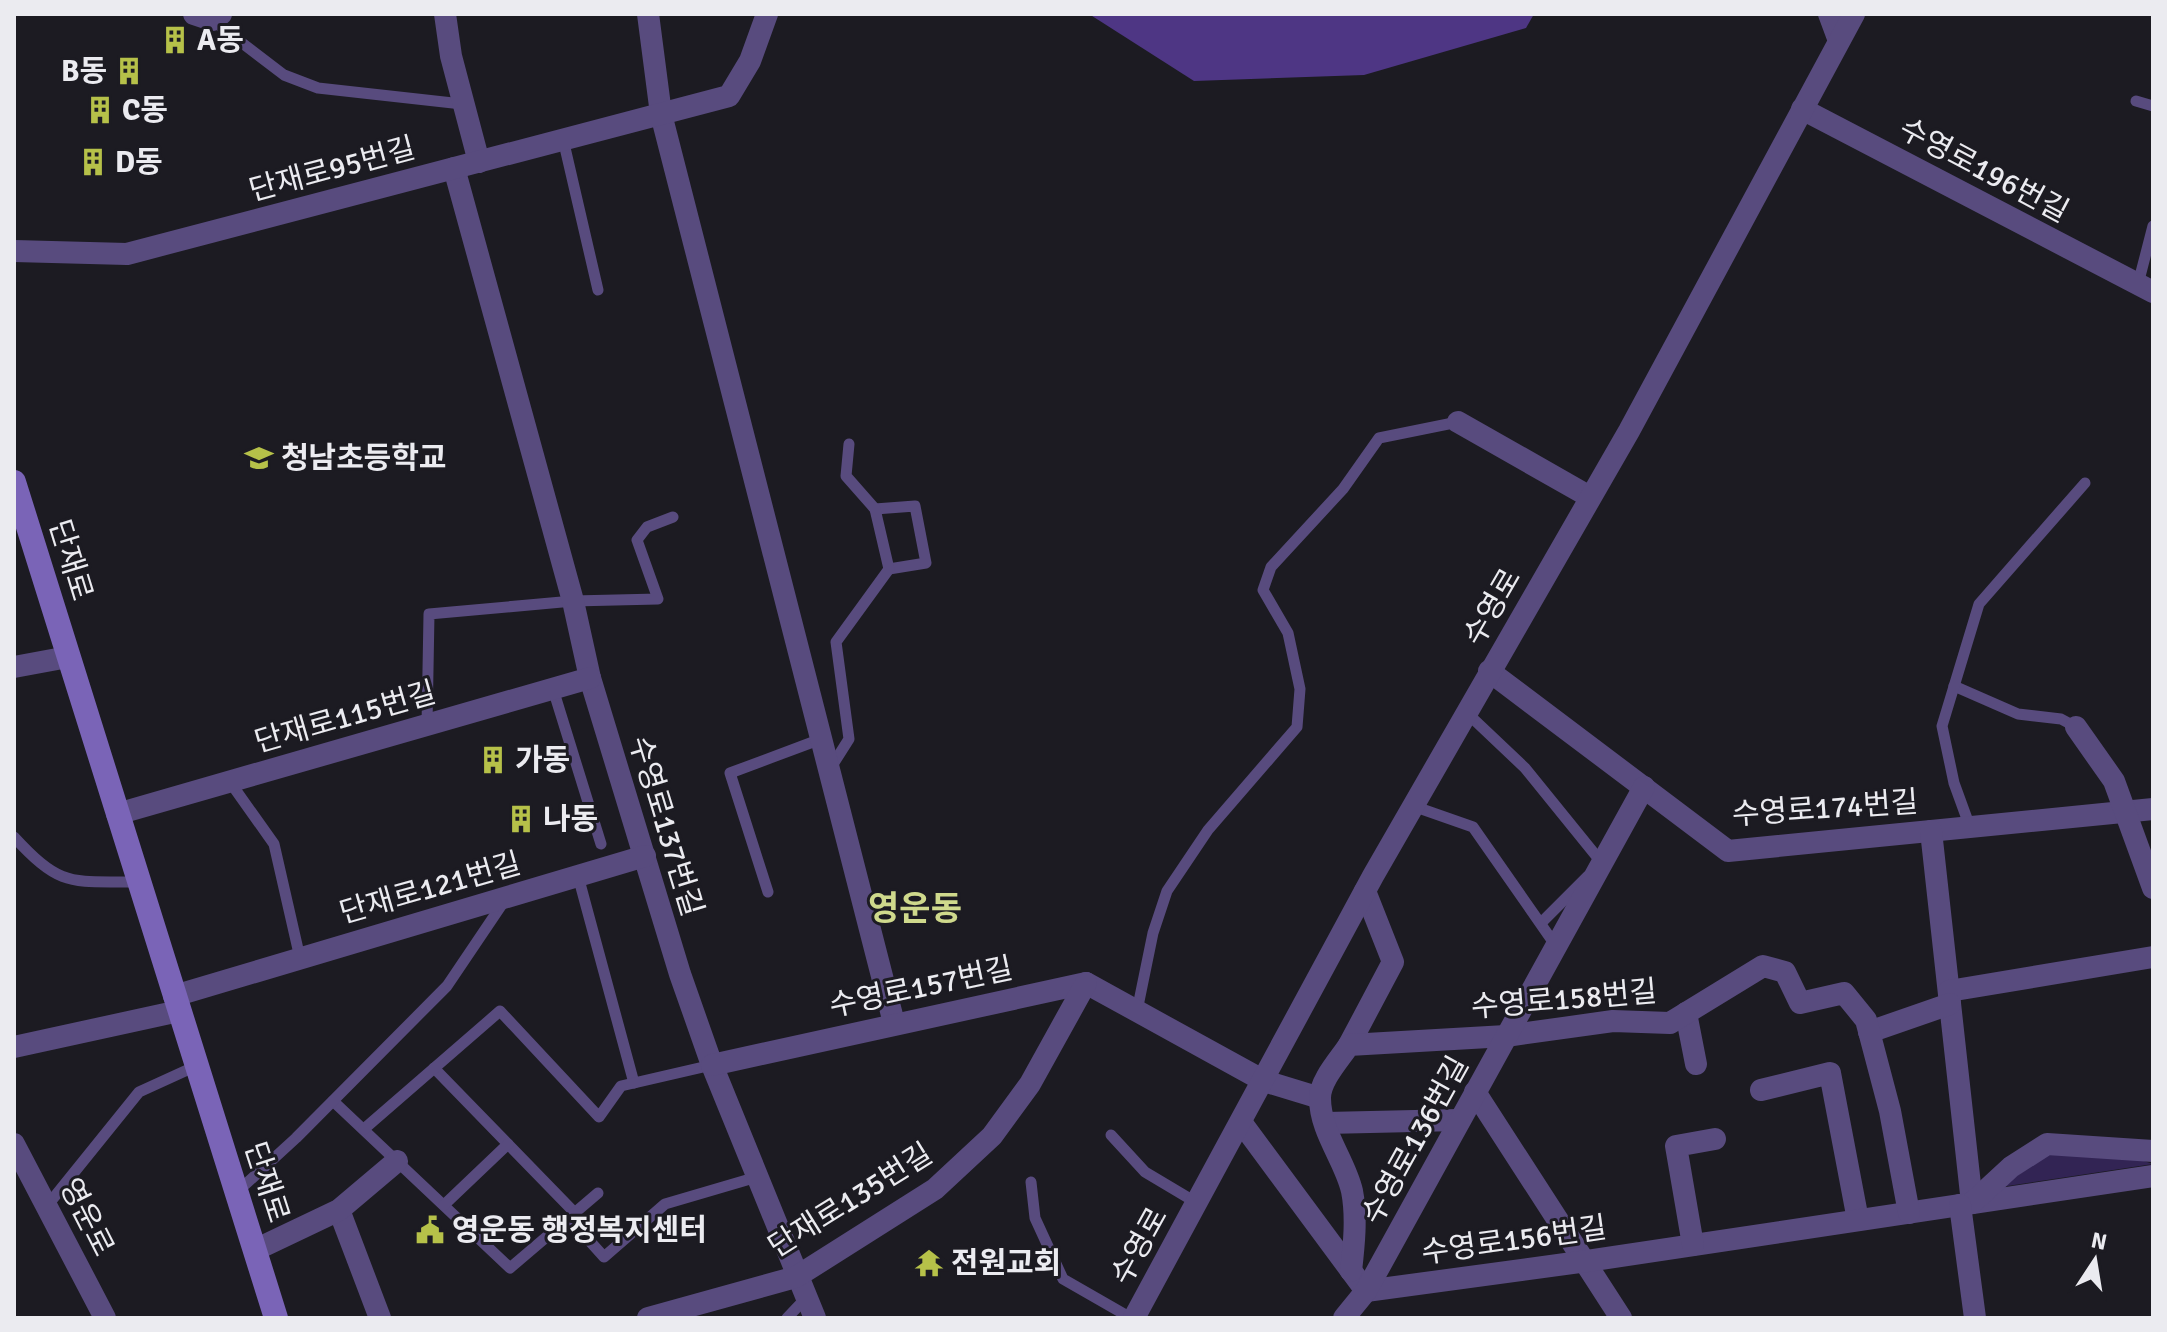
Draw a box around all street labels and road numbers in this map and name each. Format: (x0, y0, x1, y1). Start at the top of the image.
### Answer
street label: 수영로196번길 (1893, 110, 2075, 231)
street label: 단재로95번길 (245, 130, 419, 209)
street label: 단재로 (41, 515, 100, 605)
street label: 수영로 (1456, 562, 1529, 652)
street label: 단재로115번길 (250, 674, 440, 761)
street label: 수영로137번길 (621, 732, 710, 921)
street label: 수영로174번길 (1731, 784, 1919, 833)
street label: 단재로121번길 (335, 845, 525, 932)
street label: 수영로157번길 (826, 950, 1016, 1025)
street label: 수영로158번길 (1469, 973, 1659, 1026)
street label: 수영로136번길 (1354, 1050, 1477, 1231)
street label: 단재로135번길 (761, 1135, 939, 1266)
street label: 단재로 (236, 1137, 297, 1227)
street label: 영운로 (51, 1172, 122, 1263)
street label: 수영로 (1103, 1201, 1176, 1291)
street label: 수영로156번길 (1419, 1209, 1609, 1272)

